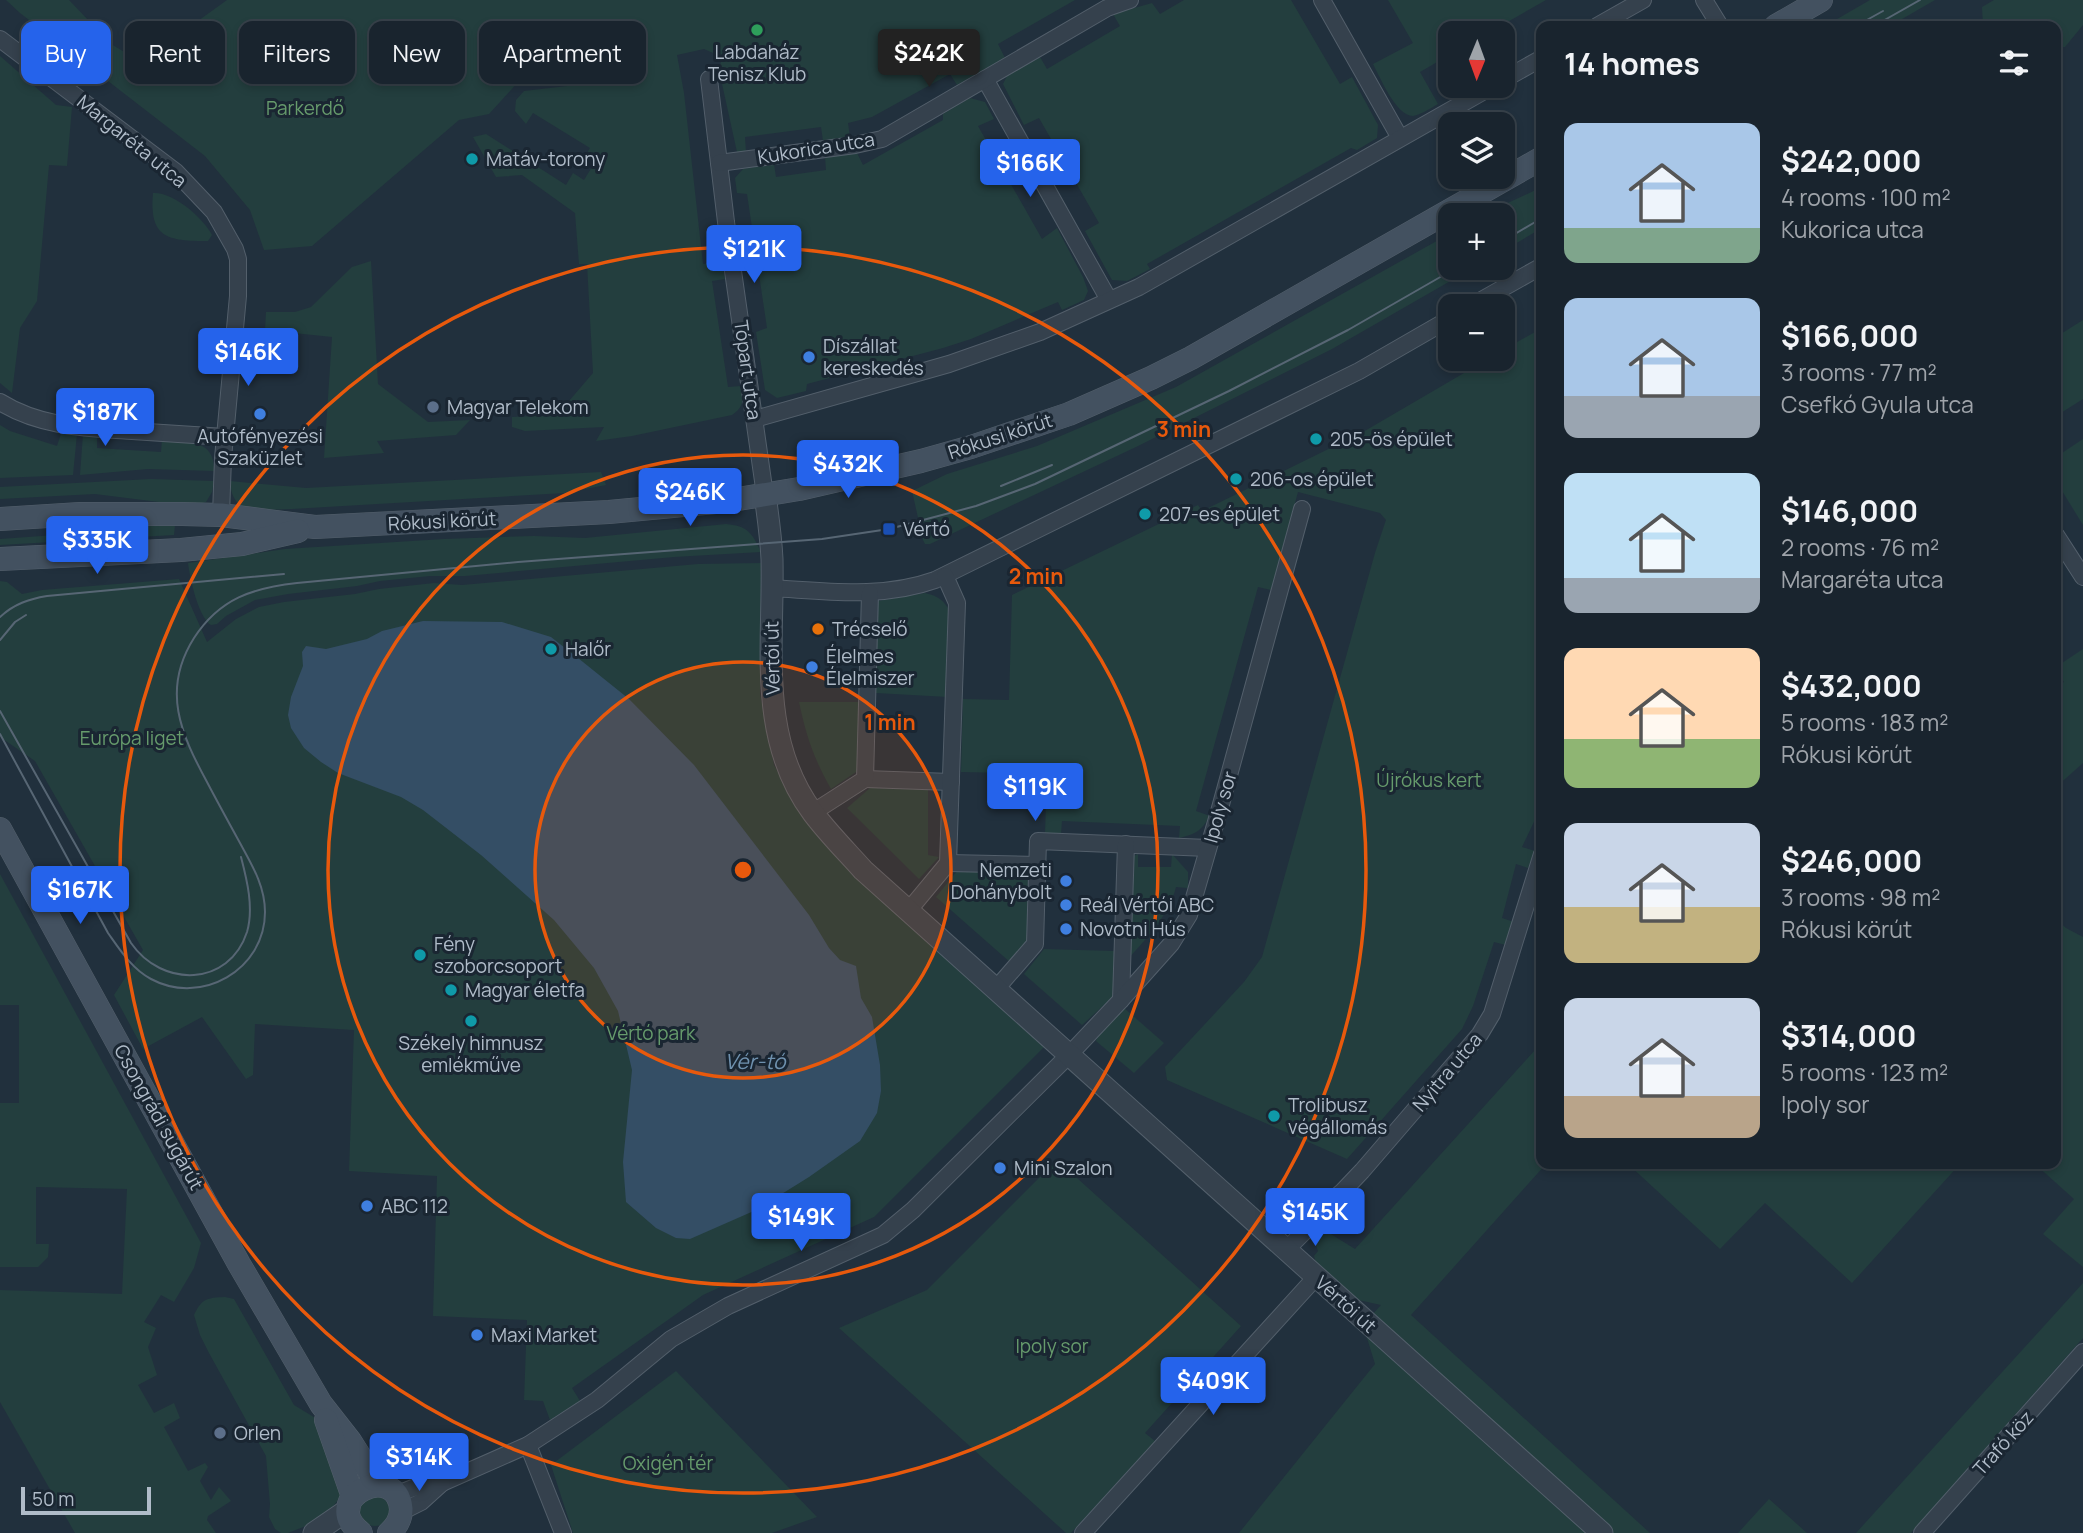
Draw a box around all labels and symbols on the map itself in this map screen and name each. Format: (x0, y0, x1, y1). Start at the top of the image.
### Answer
north arrow (1438, 21, 1516, 98)
marker: Labdaház Tenisz Klub (749, 22, 765, 38)
pin: $242K (880, 29, 978, 89)
place label: Labdaház Tenisz Klub (708, 39, 806, 87)
street label: Margaréta utca (72, 89, 192, 193)
park label: Parkerdő (266, 95, 344, 121)
street label: Kukorica utca (756, 126, 876, 170)
pin: $166K (981, 140, 1079, 199)
place label: Matáv-torony (486, 146, 605, 172)
marker: Matáv-torony (464, 151, 480, 167)
pin: $121K (705, 226, 803, 285)
street label: Tópart utca (728, 318, 768, 422)
pin: $146K (199, 328, 297, 388)
place label: Díszállat kereskedés (823, 333, 924, 381)
marker: Díszállat kereskedés (801, 349, 817, 365)
pin: $187K (56, 388, 154, 448)
place label: Magyar Telekom (447, 394, 589, 420)
marker: Magyar Telekom (425, 399, 441, 415)
marker: Autófényezési Szaküzlet (252, 406, 268, 422)
street label: Rókusi körút (944, 407, 1056, 465)
text: 3 min (1157, 415, 1211, 443)
place label: Autófényezési Szaküzlet (197, 423, 323, 471)
place label: 205-ös épület (1330, 426, 1453, 452)
marker: 205-ös épület (1308, 431, 1324, 447)
pin: $432K (799, 440, 897, 500)
place label: 206-os épület (1250, 466, 1374, 492)
pin: $246K (641, 468, 739, 528)
marker: 206-os épület (1228, 471, 1244, 487)
place label: 207-es épület (1159, 501, 1280, 527)
street label: Rókusi körút (387, 505, 497, 537)
marker: 207-es épület (1137, 506, 1153, 522)
pin: $335K (48, 516, 146, 576)
place label: Vértó (903, 516, 950, 542)
marker: Vértó (881, 521, 897, 537)
text: 2 min (1009, 562, 1063, 590)
place label: Trécselő (832, 616, 908, 642)
street label: Vértói út (758, 621, 786, 695)
marker: Trécselő (810, 621, 826, 637)
place label: Halőr (565, 636, 611, 662)
marker: Halőr (543, 641, 559, 657)
place label: Élelmes Élelmiszer (826, 643, 915, 691)
marker: Élelmes Élelmiszer (804, 659, 820, 675)
text: 1 min (864, 708, 916, 736)
park label: Európa liget (80, 725, 184, 751)
pin: $119K (986, 764, 1084, 823)
park label: Újrókus kert (1376, 767, 1482, 793)
street label: Ipoly sor (1197, 768, 1243, 846)
place label: Nemzeti Dohánybolt (951, 857, 1052, 905)
centre of rings (731, 858, 755, 882)
pin: $167K (31, 866, 129, 926)
marker: Nemzeti Dohánybolt (1058, 873, 1074, 889)
place label: Reál Vértói ABC (1080, 892, 1214, 918)
marker: Reál Vértói ABC (1058, 897, 1074, 913)
place label: Novotni Hús (1080, 916, 1186, 942)
marker: Novotni Hús (1058, 921, 1074, 937)
place label: Fény szoborcsoport (434, 931, 562, 979)
marker: Fény szoborcsoport (412, 947, 428, 963)
place label: Magyar életfa (465, 977, 585, 1003)
marker: Magyar életfa (443, 982, 459, 998)
marker: Székely himnusz emlékműve (463, 1013, 479, 1029)
park label: Vértó park (607, 1020, 696, 1046)
street label: Nyitra utca (1406, 1027, 1488, 1117)
place label: Székely himnusz emlékműve (398, 1030, 544, 1078)
street label: Csongrádi sugárút (108, 1040, 210, 1194)
water label: Vér-tó (725, 1047, 787, 1075)
place label: Trolibusz végállomás (1288, 1092, 1387, 1140)
marker: Trolibusz végállomás (1266, 1108, 1282, 1124)
place label: Mini Szalon (1014, 1155, 1113, 1181)
marker: Mini Szalon (992, 1160, 1008, 1176)
pin: $145K (1266, 1188, 1364, 1248)
place label: ABC 112 (381, 1193, 448, 1219)
pin: $149K (752, 1194, 850, 1253)
marker: ABC 112 (359, 1198, 375, 1214)
street label: Vértói út (1310, 1270, 1382, 1338)
place label: Maxi Market (491, 1322, 597, 1348)
marker: Maxi Market (469, 1327, 485, 1343)
park label: Ipoly sor (1015, 1333, 1089, 1359)
pin: $409K (1164, 1358, 1262, 1417)
street label: Trafó köz (1967, 1405, 2039, 1481)
place label: Orlen (234, 1420, 281, 1446)
marker: Orlen (212, 1425, 228, 1441)
pin: $314K (370, 1434, 468, 1493)
park label: Oxigén tér (623, 1450, 713, 1476)
scale bar (21, 1484, 150, 1516)

